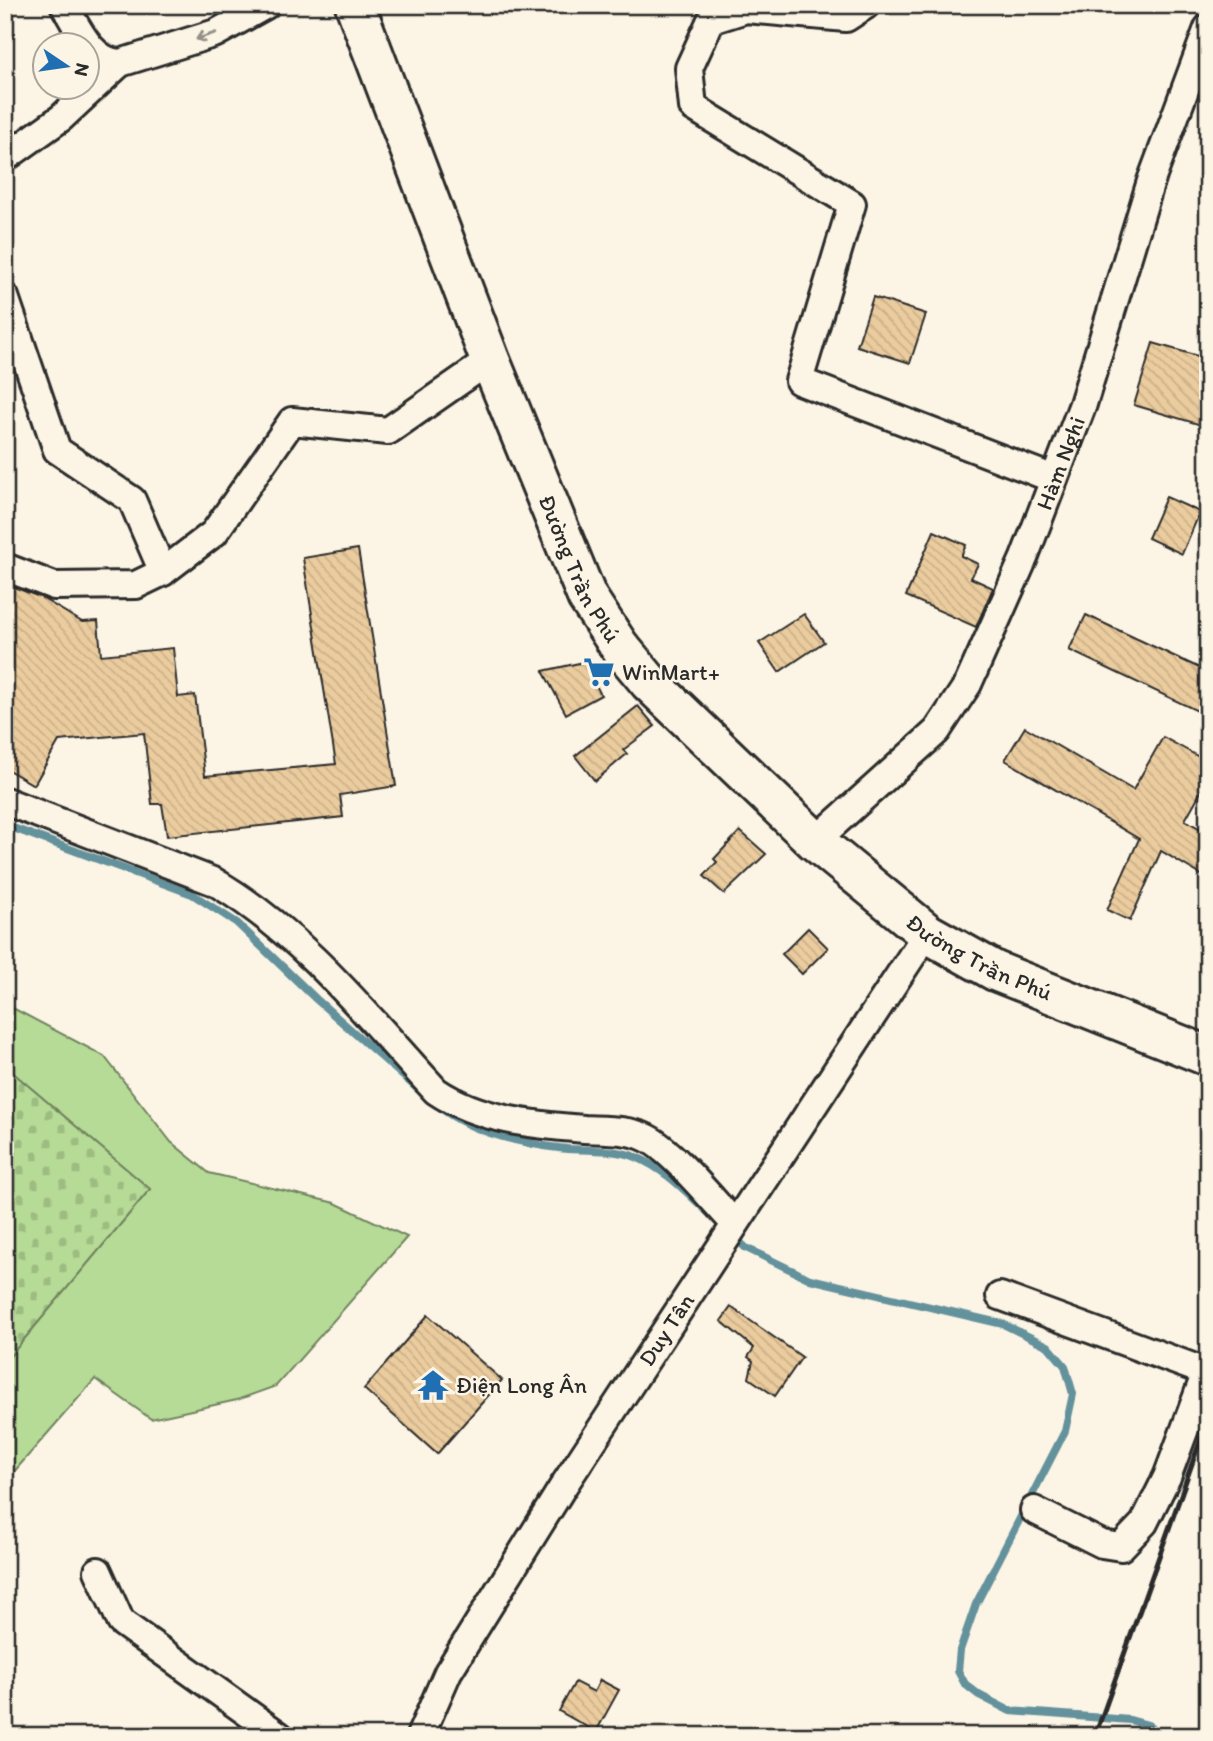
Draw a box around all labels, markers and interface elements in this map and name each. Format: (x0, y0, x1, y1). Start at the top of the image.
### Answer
one-way arrow (195, 31, 217, 43)
north arrow (32, 32, 102, 102)
text: N (69, 61, 95, 79)
street label: Hàm Nghi (1030, 413, 1091, 514)
street label: Đường Trần Phú (533, 491, 627, 648)
supermarket icon: WinMart+ (582, 655, 616, 689)
place label: WinMart+ (622, 658, 720, 686)
street label: Đường Trần Phú (901, 908, 1057, 1006)
street label: Duy Tân (632, 1288, 700, 1371)
temple icon: Điện Long Ân (416, 1368, 450, 1402)
place label: Điện Long Ân (456, 1371, 587, 1399)

